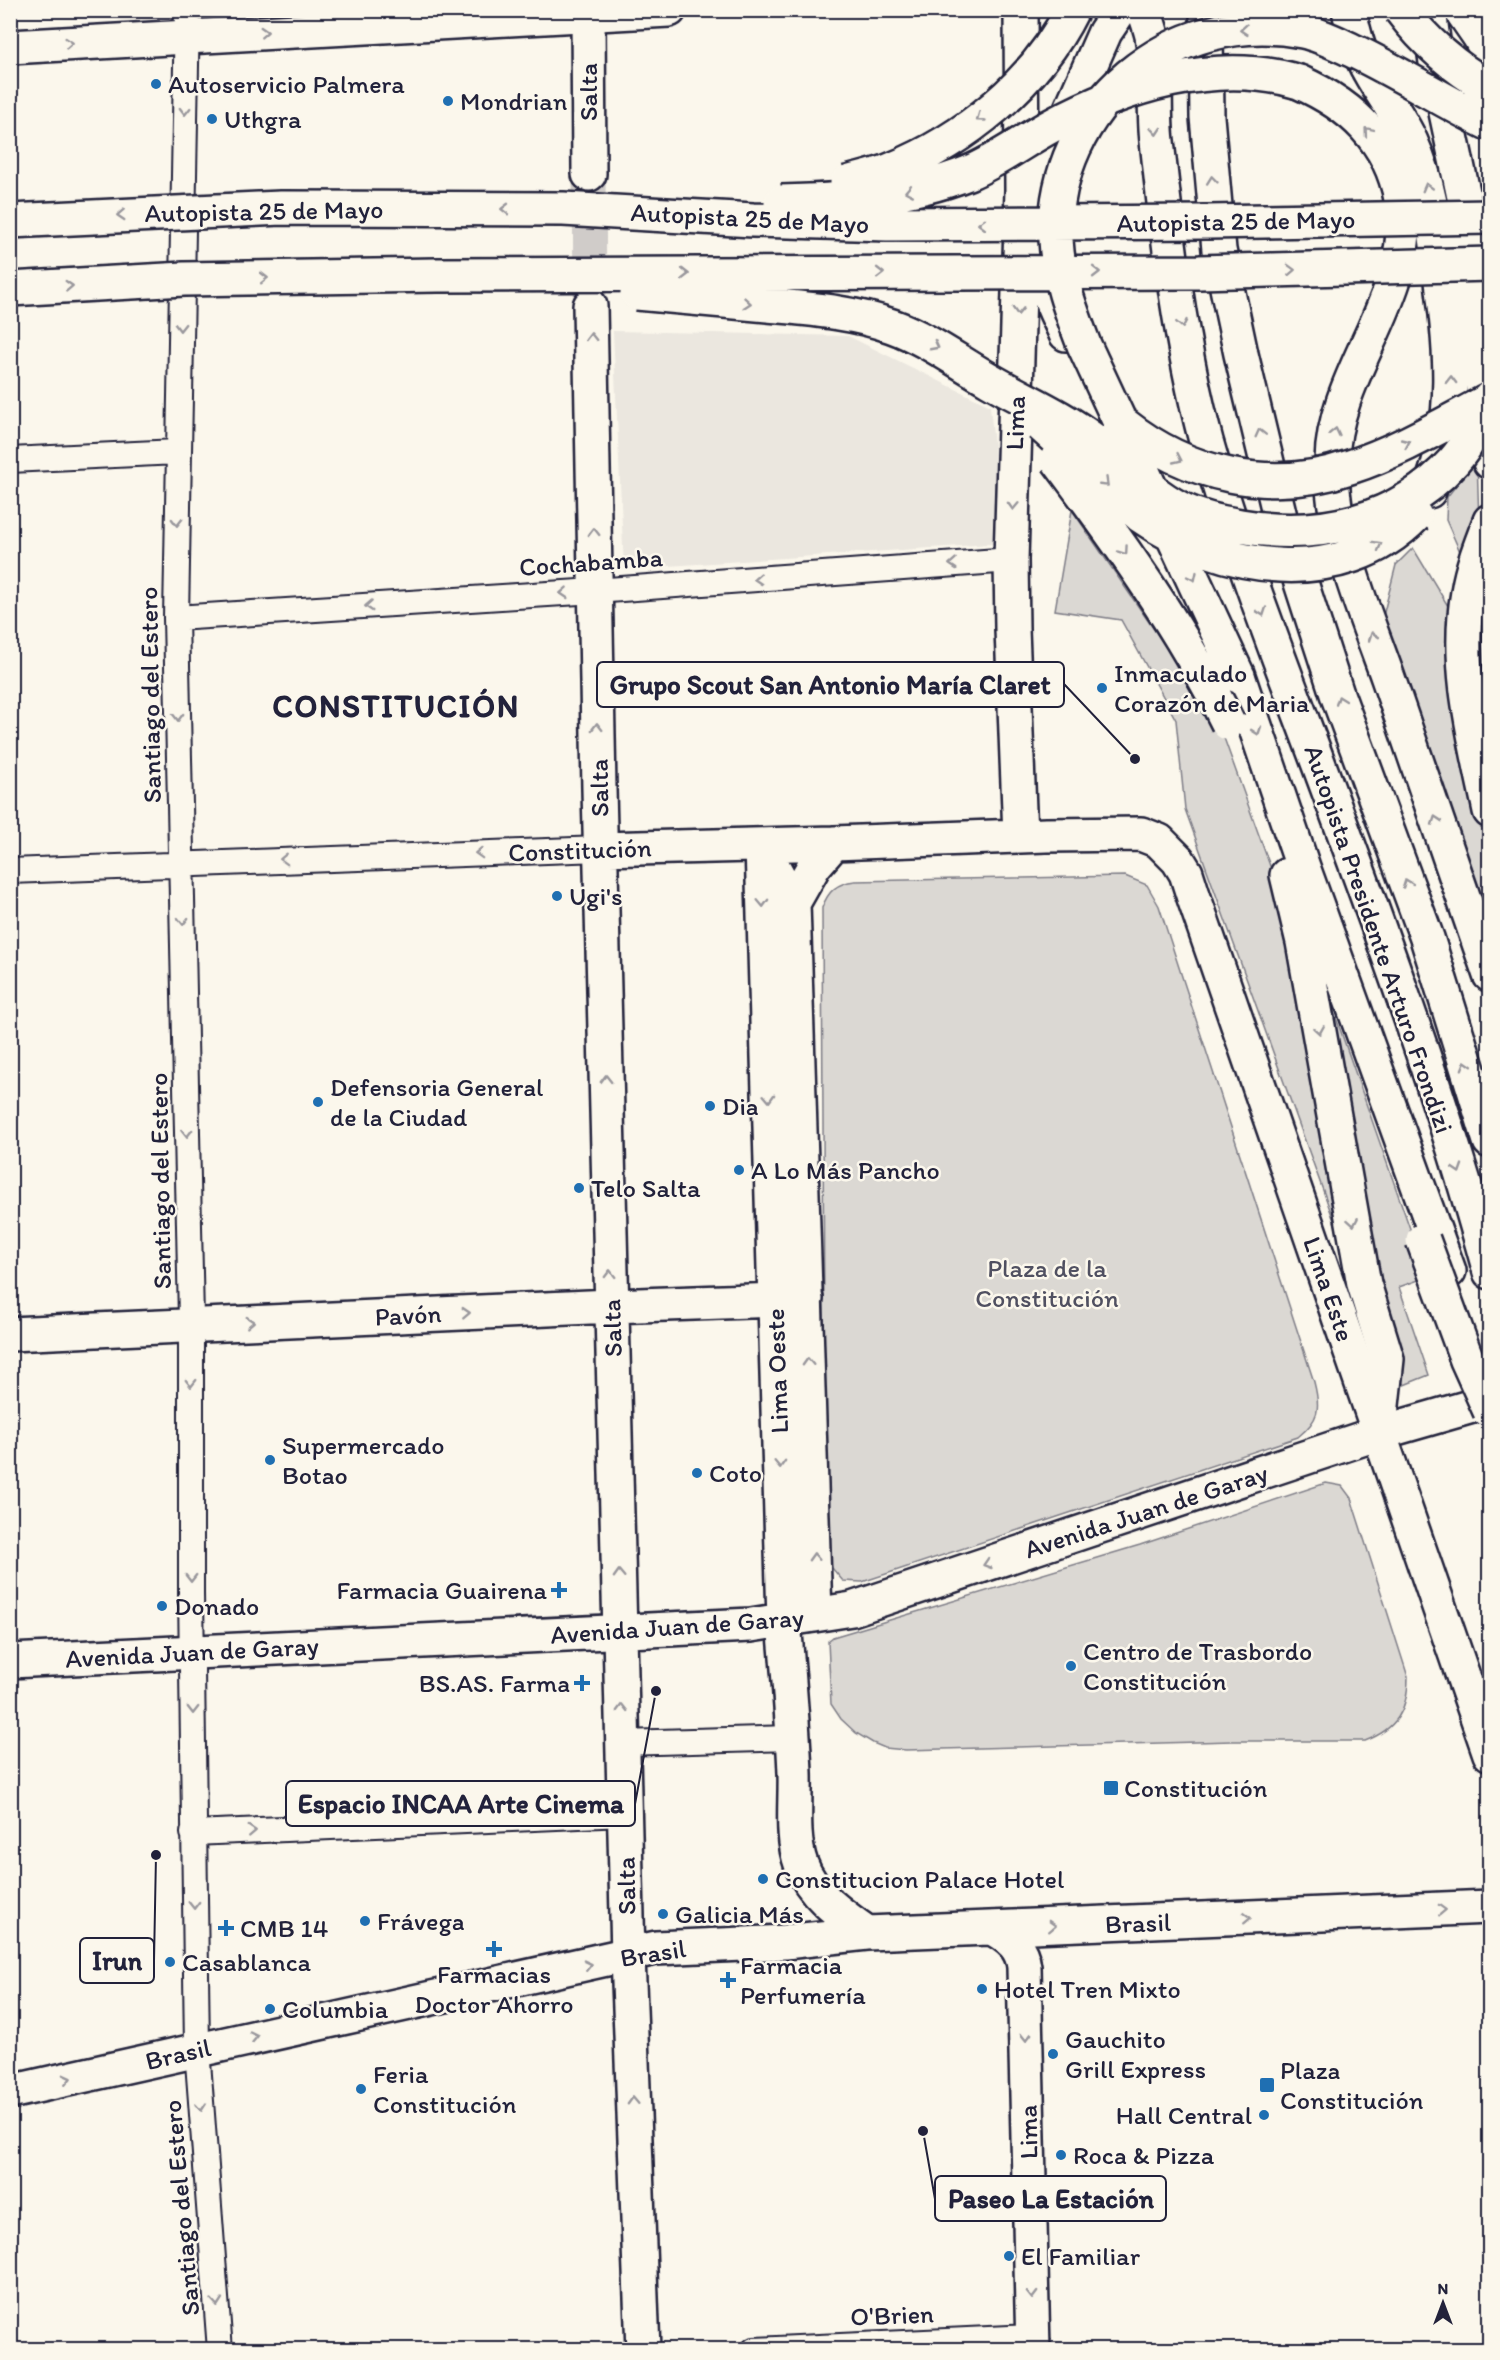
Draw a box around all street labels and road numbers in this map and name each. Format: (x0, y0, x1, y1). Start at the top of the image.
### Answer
street label: Salta (572, 63, 604, 121)
street label: Autopista 25 de Mayo (144, 193, 384, 229)
street label: Autopista 25 de Mayo (630, 196, 870, 240)
street label: Autopista 25 de Mayo (1116, 203, 1356, 239)
street label: Lima (998, 395, 1032, 451)
street label: Cochabamba (518, 541, 665, 583)
street label: Santiago del Estero (132, 586, 168, 804)
street label: Autopista Presidente Arturo Frondizi (1297, 741, 1461, 1137)
street label: Salta (582, 759, 616, 817)
street label: Constitución (508, 831, 653, 868)
street label: Santiago del Estero (142, 1072, 178, 1290)
street label: Lima Este (1296, 1232, 1362, 1346)
street label: Pavón (374, 1297, 442, 1333)
street label: Salta (595, 1298, 629, 1358)
street label: Lima Oeste (759, 1308, 795, 1434)
street label: Avenida Juan de Garay (1020, 1457, 1272, 1565)
street label: Avenida Juan de Garay (549, 1601, 805, 1651)
street label: Avenida Juan de Garay (64, 1629, 320, 1675)
street label: Salta (609, 1857, 643, 1915)
street label: Brasil (1104, 1906, 1172, 1940)
street label: Brasil (618, 1932, 688, 1974)
street label: Brasil (142, 2031, 214, 2077)
street label: Santiago del Estero (156, 2099, 206, 2317)
street label: Lima (1012, 2104, 1044, 2160)
street label: O'Brien (850, 2298, 935, 2332)

